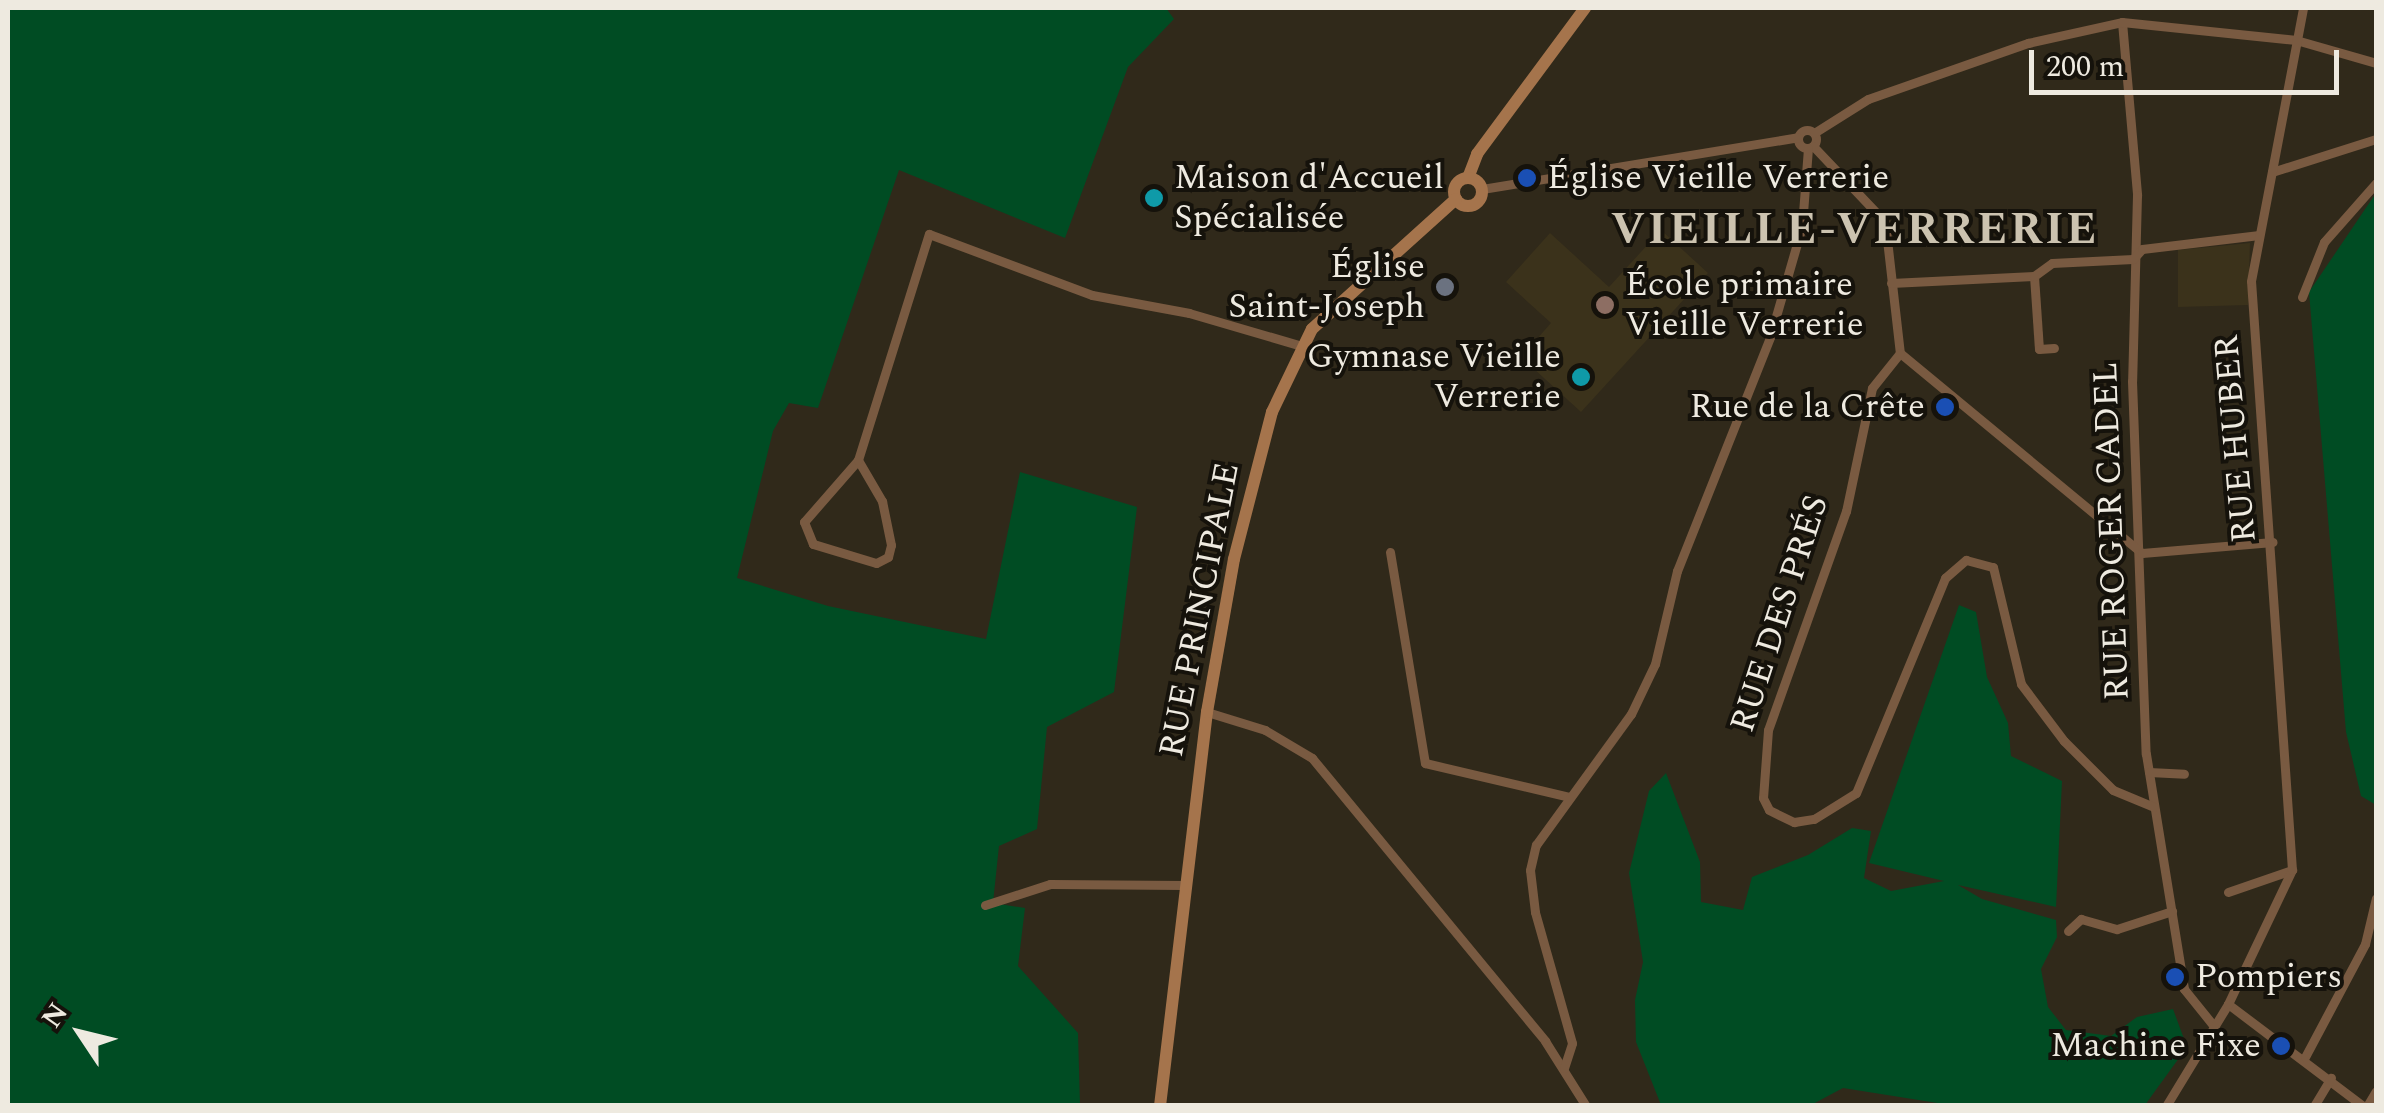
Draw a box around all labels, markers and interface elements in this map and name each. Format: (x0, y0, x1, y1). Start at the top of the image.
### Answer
scale bar (2034, 30, 2344, 92)
text: 200 m (2046, 44, 2124, 90)
place label: Maison d'Accueil Spécialisée (1174, 157, 1444, 239)
place label: Église Vieille Verrerie (1547, 157, 1889, 199)
marker: Église Vieille Verrerie (1516, 167, 1538, 189)
marker: Maison d'Accueil Spécialisée (1143, 187, 1165, 209)
district label: VIEILLE-VERRERIE (1611, 203, 2099, 257)
place label: Église Saint-Joseph (1228, 246, 1425, 328)
place label: École primaire Vieille Verrerie (1625, 264, 1864, 346)
marker: Église Saint-Joseph (1434, 276, 1456, 298)
marker: École primaire Vieille Verrerie (1594, 294, 1616, 316)
street label: RUE HUBER (2206, 334, 2266, 544)
place label: Gymnase Vieille Verrerie (1307, 336, 1561, 418)
street label: RUE ROGER CADEL (2085, 361, 2139, 701)
marker: Gymnase Vieille Verrerie (1570, 366, 1592, 388)
place label: Rue de la Crête (1690, 386, 1925, 428)
marker: Rue de la Crête (1934, 396, 1956, 418)
street label: RUE PRINCIPALE (1151, 459, 1249, 761)
street label: RUE DES PRÉS (1722, 490, 1838, 738)
place label: Pompiers (2195, 956, 2342, 998)
marker: Pompiers (2164, 966, 2186, 988)
north arrow (30, 983, 130, 1083)
text: N (31, 994, 79, 1037)
place label: Machine Fixe (2050, 1025, 2261, 1067)
marker: Machine Fixe (2270, 1035, 2292, 1057)

